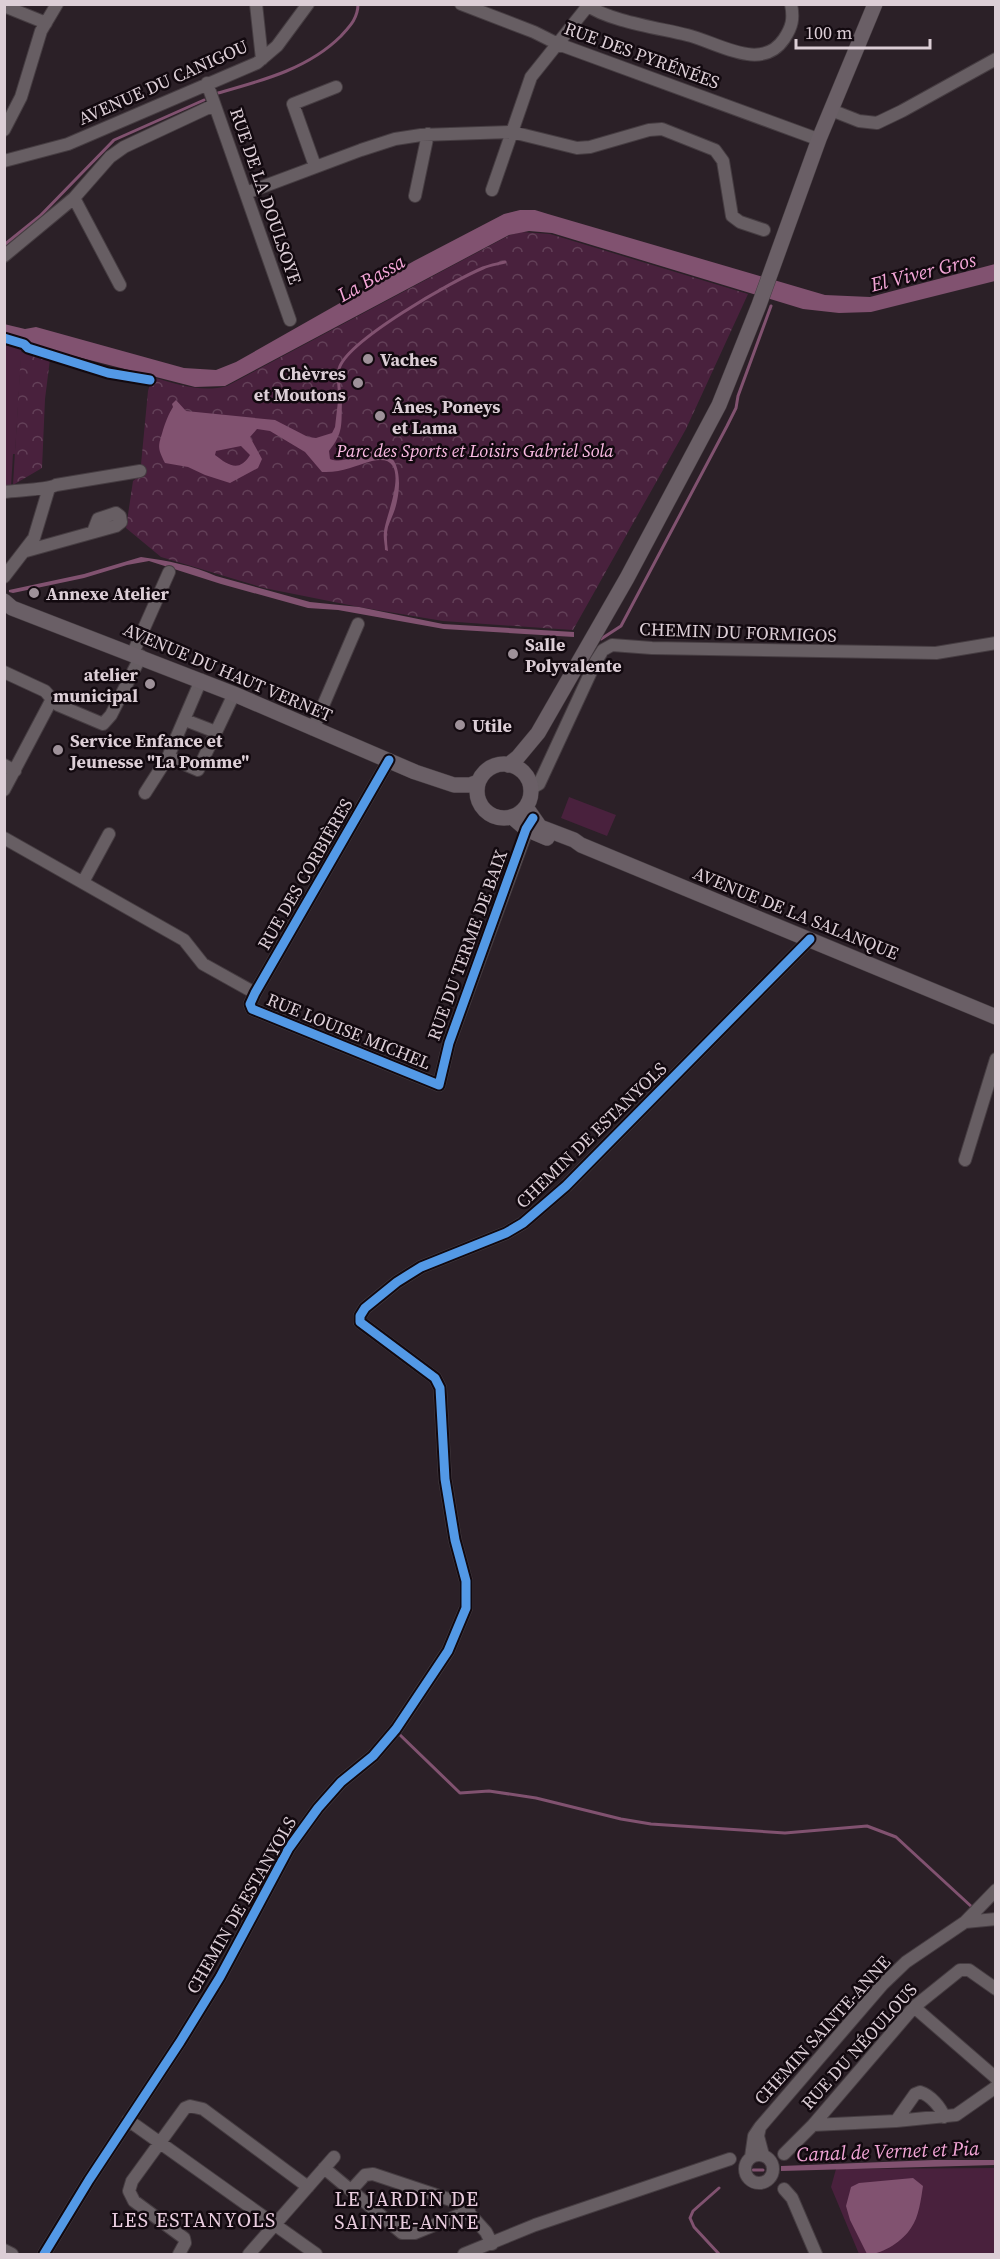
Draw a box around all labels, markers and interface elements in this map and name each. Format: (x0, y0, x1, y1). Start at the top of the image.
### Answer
scale bar (796, 12, 930, 50)
street label: RUE DES PYRÉNÉES (561, 15, 723, 95)
text: 100 m (805, 20, 852, 45)
street label: AVENUE DU CANIGOU (74, 33, 252, 131)
street label: RUE DE LA DOULSOYE (224, 104, 308, 288)
water label: El Viver Gros (866, 245, 979, 299)
water label: La Bassa (331, 247, 411, 309)
place label: Vaches (380, 347, 437, 372)
marker: Vaches (361, 352, 375, 366)
place label: Chèvres et Moutons (254, 361, 346, 407)
marker: Chèvres et Moutons (351, 376, 365, 390)
place label: Ânes, Poneys et Lama (392, 394, 501, 440)
marker: Ânes, Poneys et Lama (373, 409, 387, 423)
park label: Parc des Sports et Loisirs Gabriel Sola (335, 438, 614, 463)
place label: Annexe Atelier (46, 581, 169, 606)
marker: Annexe Atelier (27, 586, 41, 600)
street label: CHEMIN DU FORMIGOS (639, 616, 837, 648)
street label: AVENUE DU HAUT VERNET (120, 617, 336, 727)
place label: Salle Polyvalente (525, 632, 622, 678)
marker: Salle Polyvalente (506, 647, 520, 661)
place label: atelier municipal (53, 662, 139, 708)
marker: atelier municipal (143, 677, 157, 691)
place label: Utile (472, 713, 512, 738)
marker: Utile (453, 718, 467, 732)
place label: Service Enfance et Jeunesse "La Pomme" (69, 728, 249, 774)
marker: Service Enfance et Jeunesse "La Pomme" (51, 743, 65, 757)
street label: RUE DES CORBIÈRES (251, 794, 359, 954)
street label: RUE DU TERME DE BAIX (421, 846, 513, 1044)
street label: AVENUE DE LA SALANQUE (689, 860, 903, 966)
street label: RUE LOUISE MICHEL (263, 987, 435, 1075)
street label: CHEMIN DE ESTANYOLS (510, 1056, 672, 1214)
street label: CHEMIN DE ESTANYOLS (180, 1812, 302, 1998)
street label: CHEMIN SAINTE-ANNE (748, 1950, 896, 2110)
street label: RUE DU NÉOULOUS (795, 1977, 923, 2115)
water label: Canal de Vernet et Pia (796, 2134, 980, 2168)
district label: LE JARDIN DE SAINTE-ANNE (334, 2185, 480, 2236)
district label: LES ESTANYOLS (111, 2206, 277, 2234)

